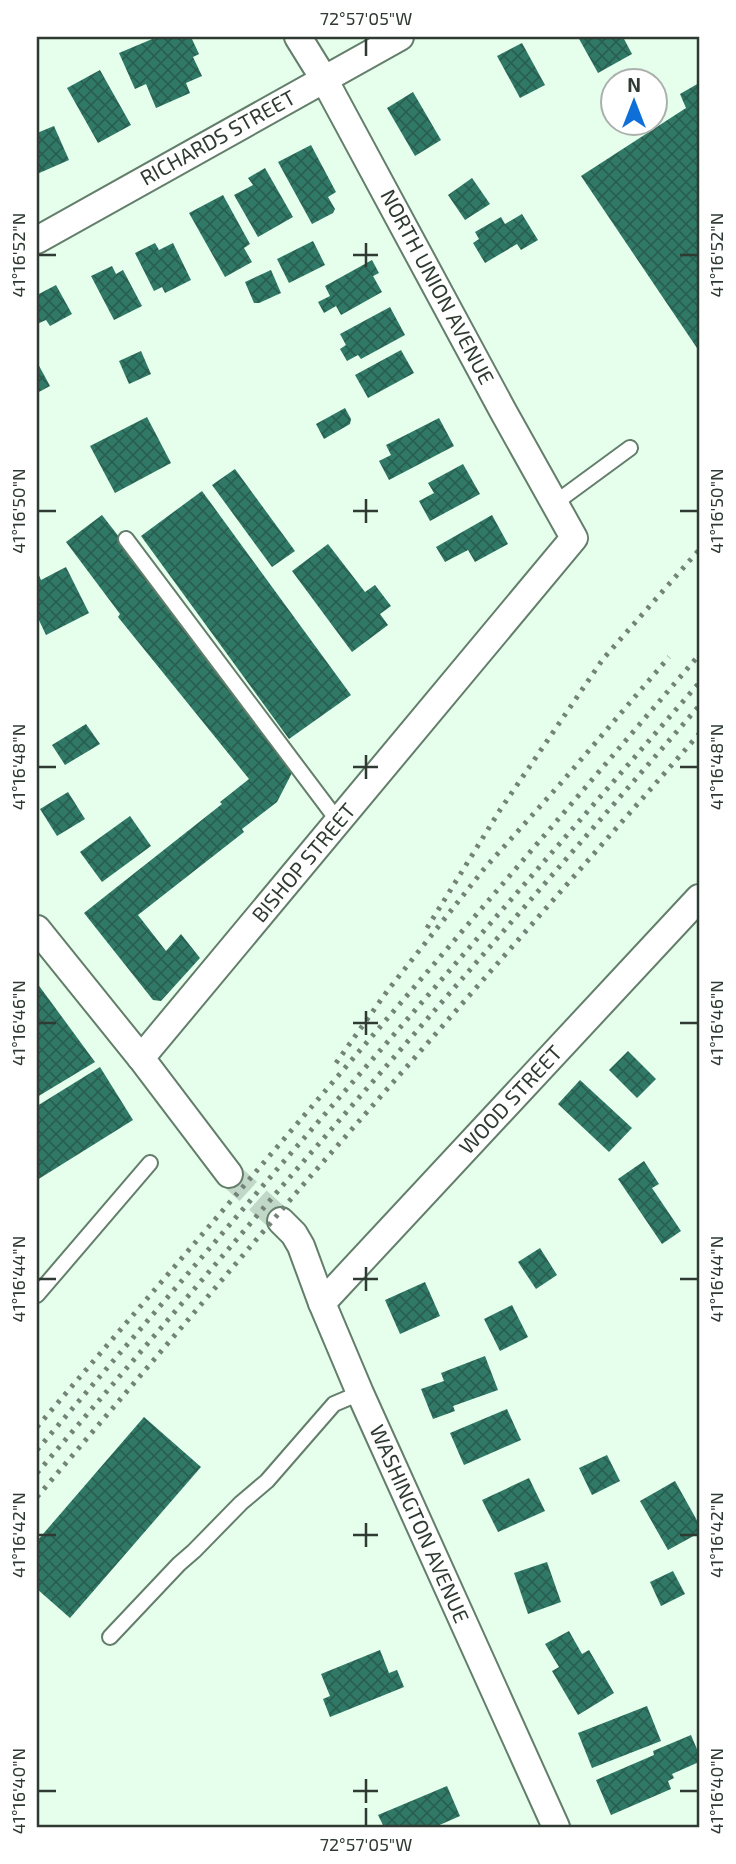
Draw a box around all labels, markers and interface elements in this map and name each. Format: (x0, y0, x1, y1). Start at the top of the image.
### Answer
text: 72°57'05"W (320, 7, 412, 29)
north arrow (600, 66, 670, 136)
text: N (627, 73, 641, 96)
street label: RICHARDS STREET (135, 84, 299, 190)
street label: NORTH UNION AVENUE (376, 185, 500, 388)
text: 41°16'52"N (7, 213, 29, 297)
text: 41°16'52"N (705, 213, 727, 297)
text: 41°16'50"N (7, 468, 29, 554)
text: 41°16'50"N (705, 468, 727, 554)
text: 41°16'48"N (7, 724, 29, 810)
text: 41°16'48"N (705, 724, 727, 810)
street label: BISHOP STREET (246, 797, 360, 927)
text: 41°16'46"N (7, 980, 29, 1066)
text: 41°16'46"N (705, 980, 727, 1066)
street label: WOOD STREET (453, 1040, 567, 1158)
text: 41°16'44"N (7, 1236, 29, 1322)
text: 41°16'44"N (705, 1236, 727, 1322)
street label: WASHINGTON AVENUE (365, 1421, 475, 1626)
text: 41°16'42"N (7, 1492, 29, 1578)
text: 41°16'42"N (705, 1492, 727, 1578)
text: 41°16'40"N (7, 1748, 29, 1834)
text: 41°16'40"N (705, 1748, 727, 1834)
text: 72°57'05"W (320, 1833, 412, 1855)

